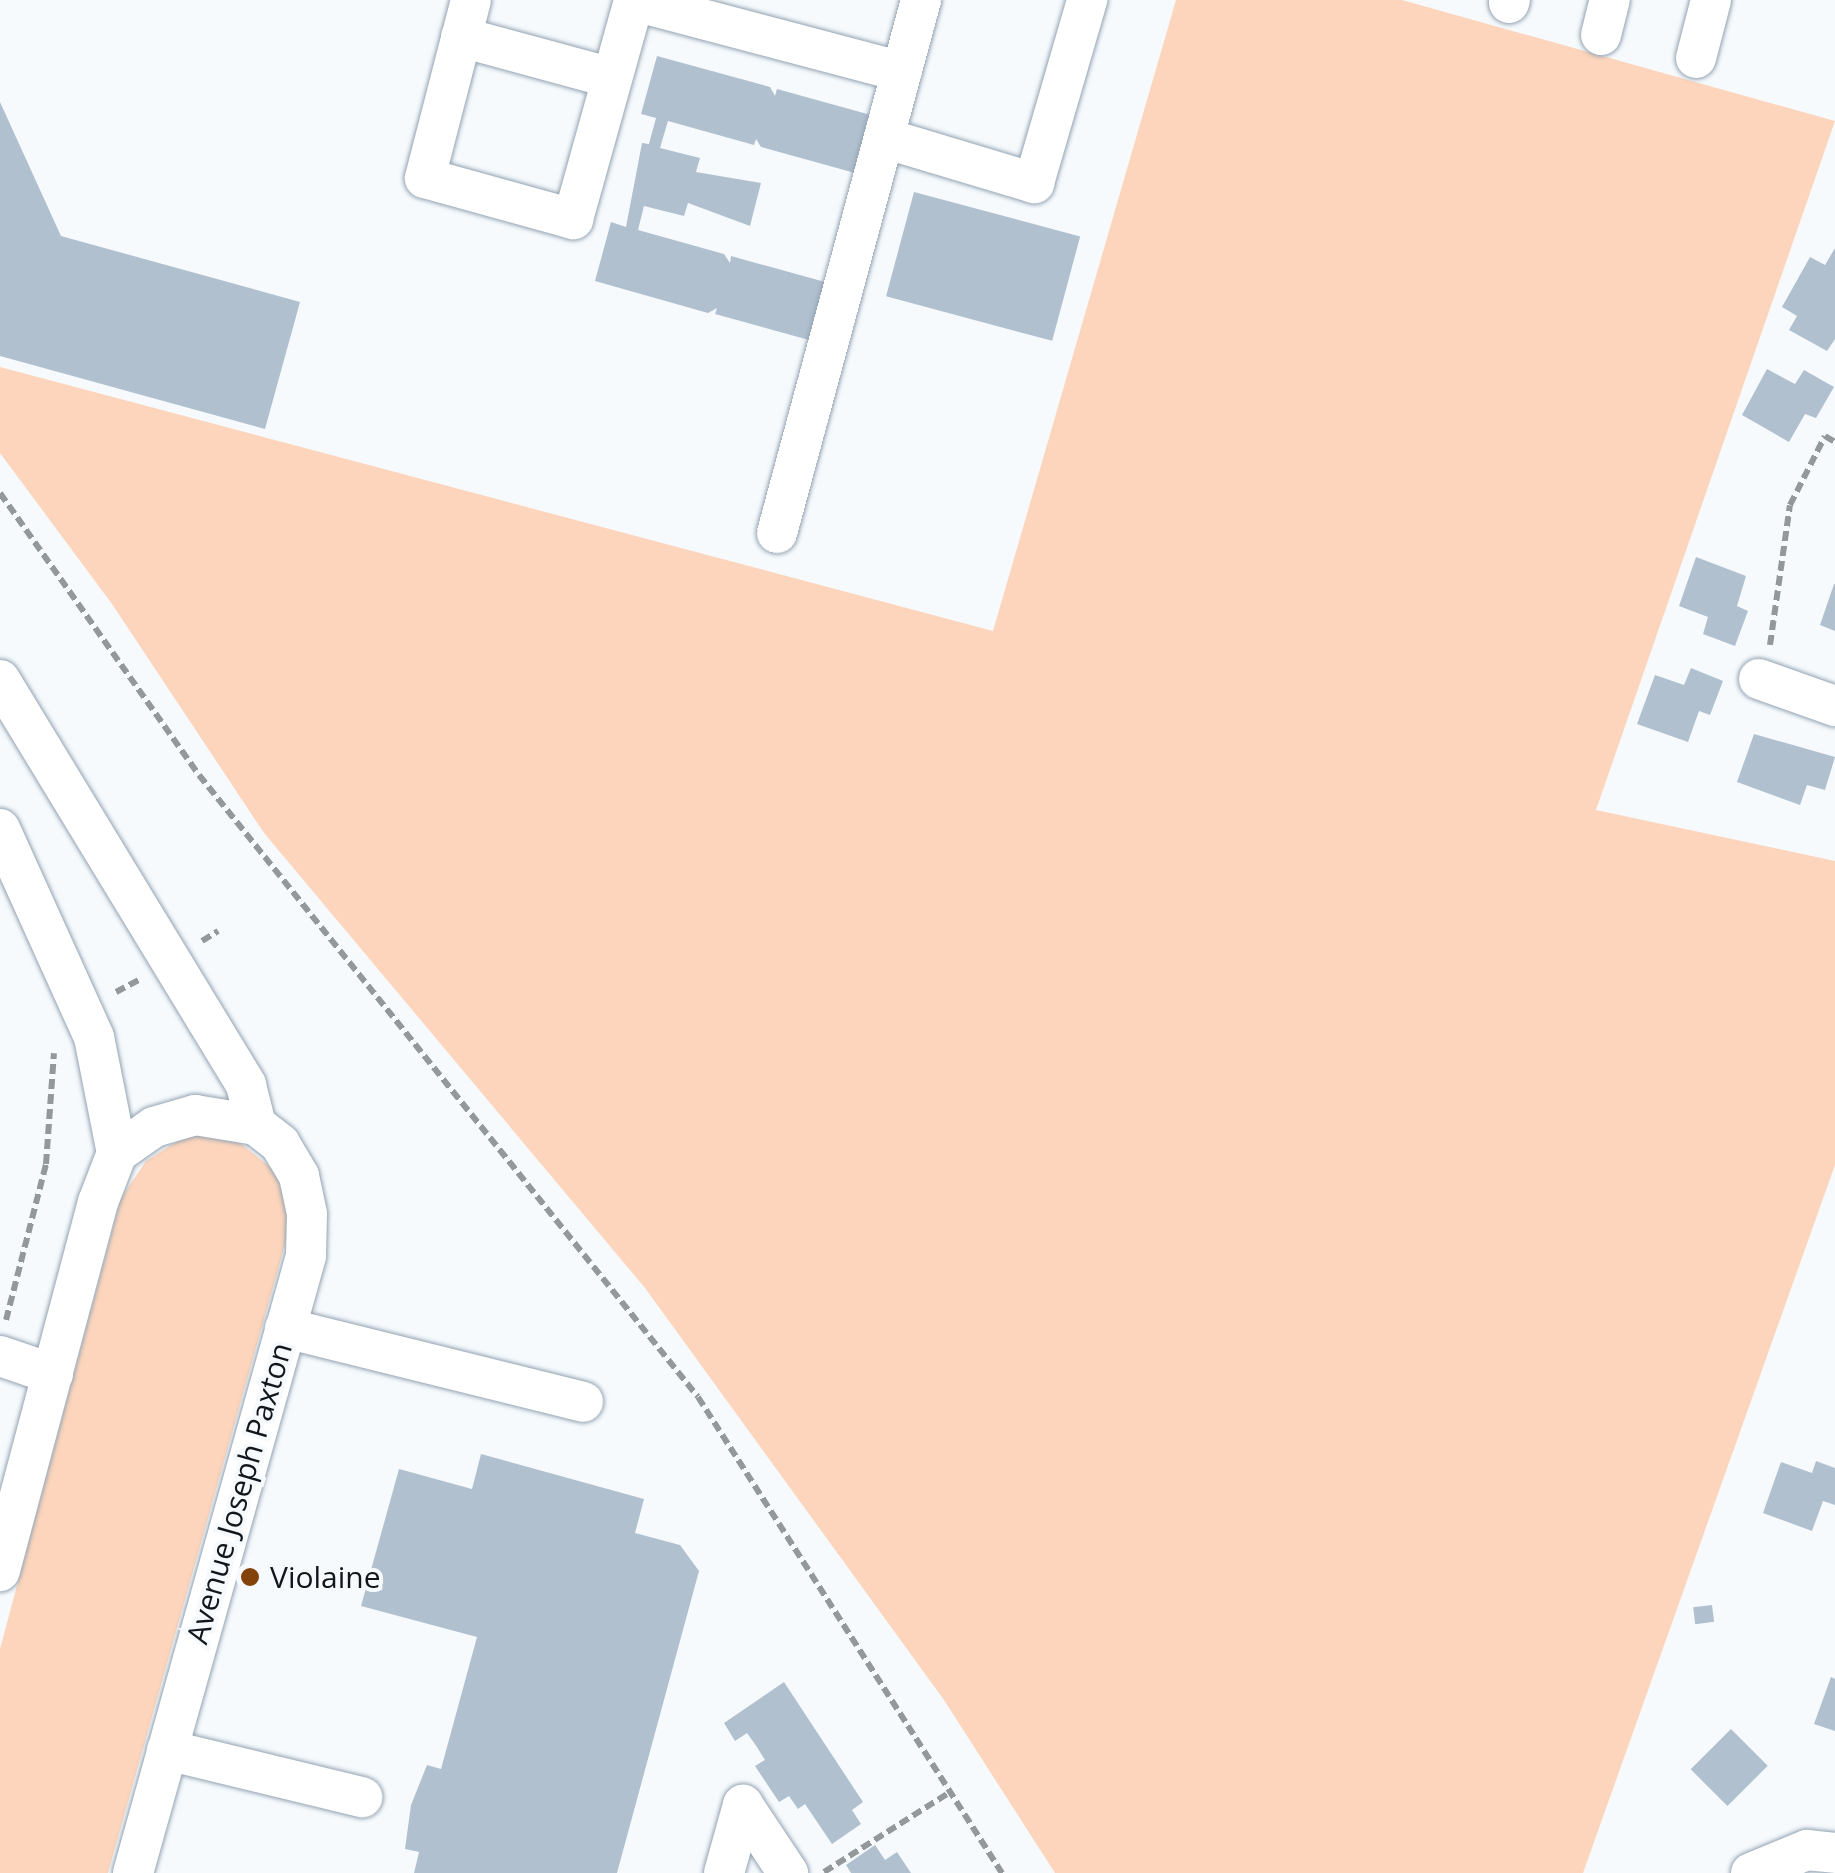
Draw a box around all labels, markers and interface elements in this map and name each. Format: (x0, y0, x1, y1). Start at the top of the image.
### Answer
street label: Avenue Joseph Paxton (179, 1338, 299, 1648)
place label: Violaine (270, 1559, 381, 1595)
marker: Violaine (239, 1566, 261, 1588)

